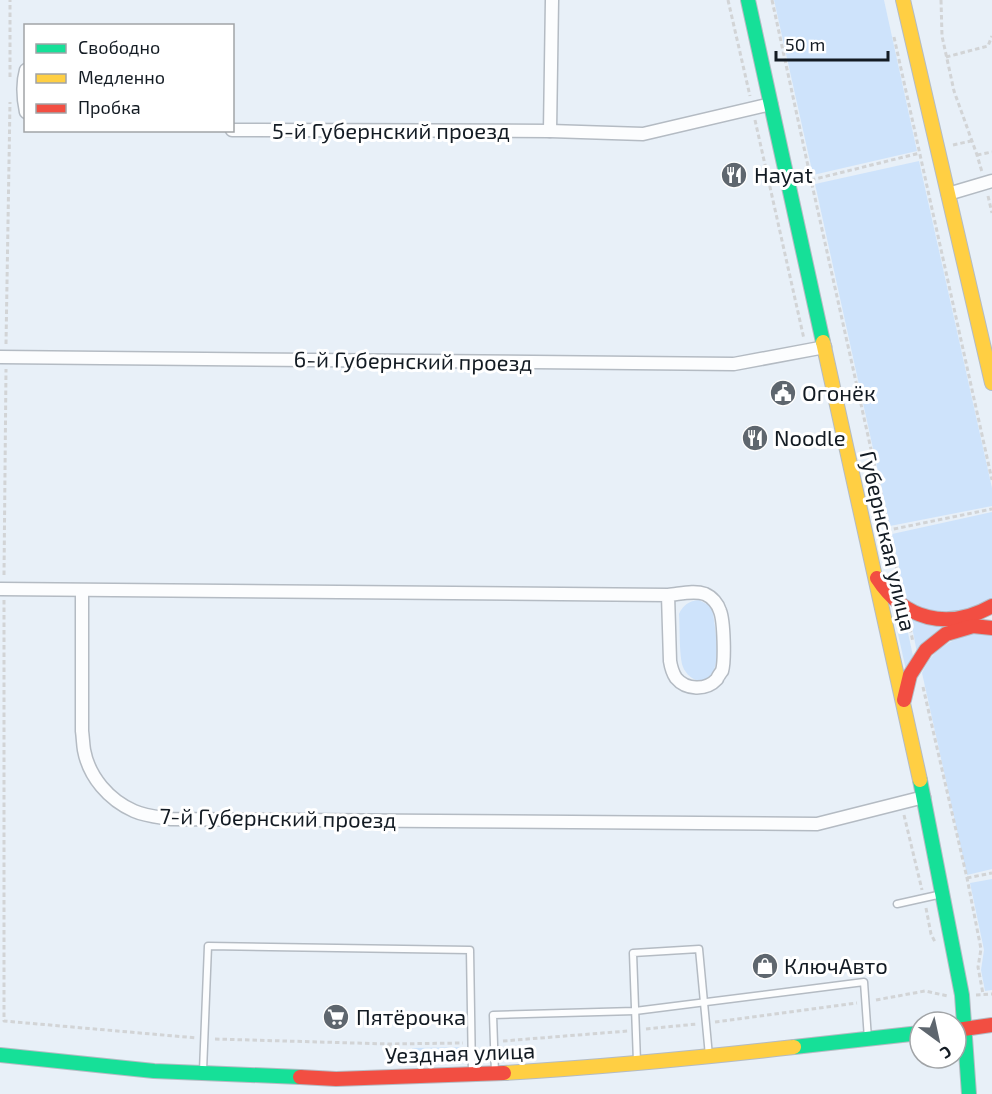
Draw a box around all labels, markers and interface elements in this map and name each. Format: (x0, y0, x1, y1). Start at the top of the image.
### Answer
legend (24, 24, 234, 132)
scale bar (776, 24, 888, 62)
text: 50 m (785, 33, 825, 55)
text: Свободно (78, 36, 160, 58)
text: Медленно (78, 66, 165, 88)
text: Пробка (78, 96, 141, 118)
street label: 5-й Губернский проезд (272, 117, 510, 144)
restaurant icon: Hayat (719, 160, 749, 190)
place label: Hayat (754, 161, 813, 187)
street label: 6-й Губернский проезд (294, 345, 533, 376)
public building icon: Огонёк (768, 378, 798, 408)
place label: Огонёк (802, 379, 876, 405)
restaurant icon: Noodle (740, 423, 770, 453)
place label: Noodle (774, 424, 845, 450)
street label: Губернская улица (855, 448, 922, 634)
street label: 7-й Губернский проезд (159, 802, 397, 833)
shop icon: КлючАвто (750, 951, 780, 981)
place label: КлючАвто (784, 952, 888, 978)
supermarket icon: Пятёрочка (321, 1002, 351, 1032)
place label: Пятёрочка (356, 1003, 466, 1029)
north arrow (908, 1010, 968, 1070)
street label: Уездная улица (384, 1036, 536, 1069)
text: С (937, 1042, 956, 1064)

